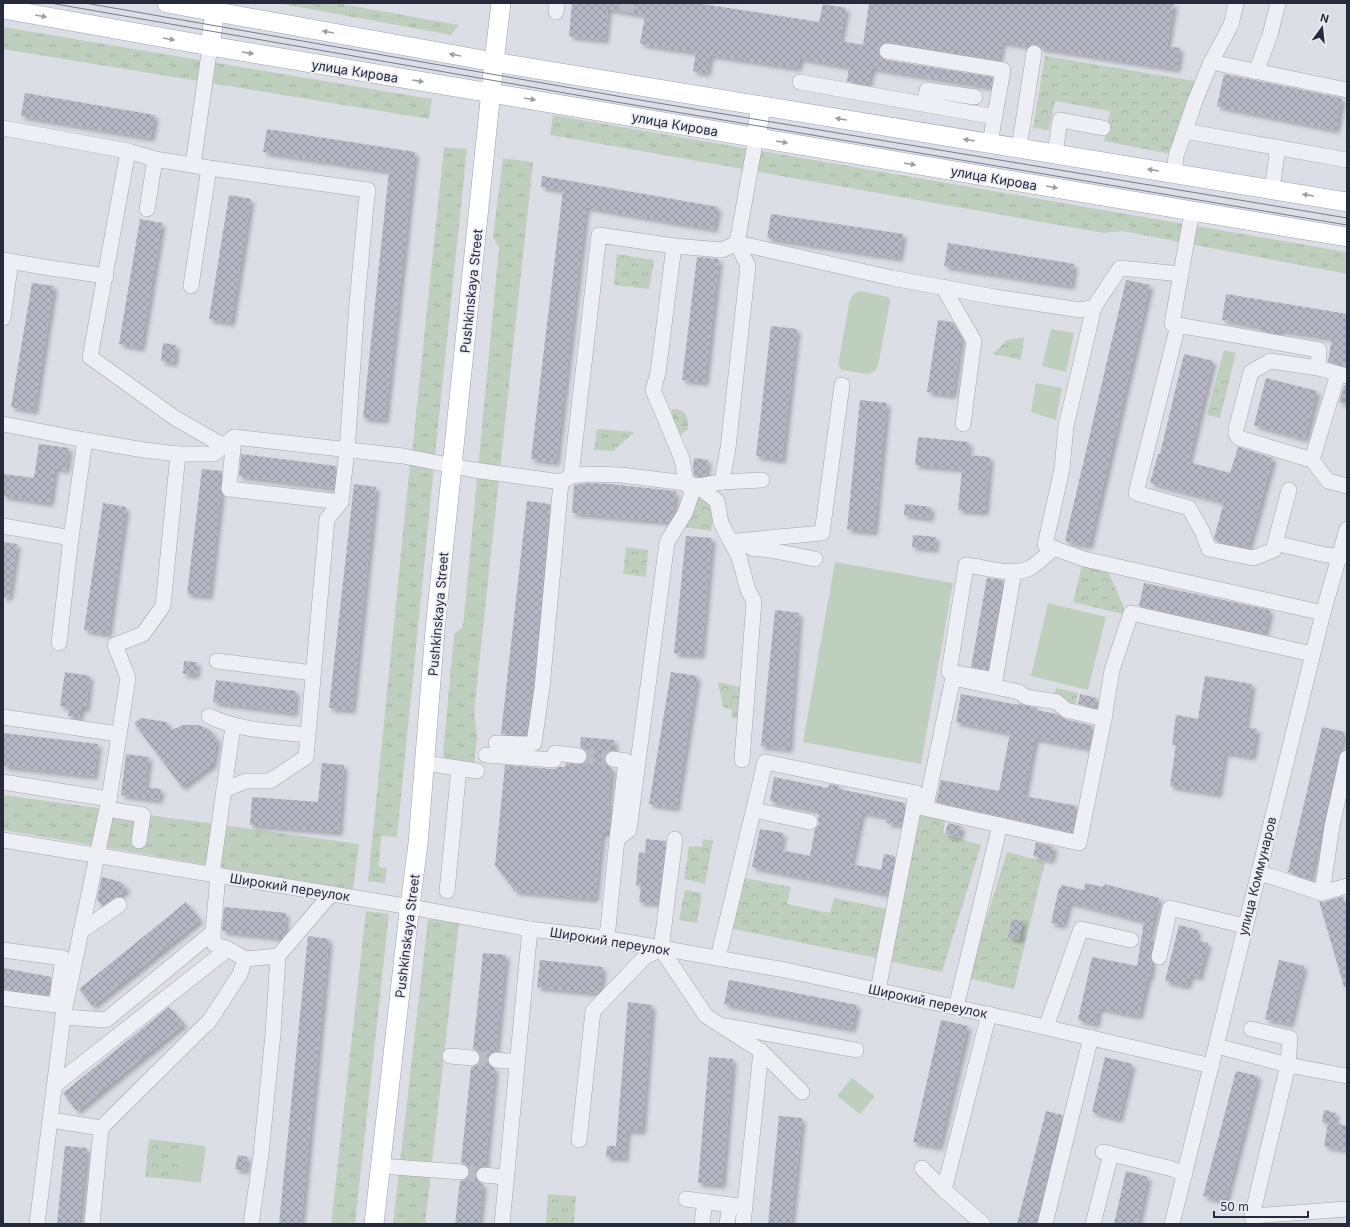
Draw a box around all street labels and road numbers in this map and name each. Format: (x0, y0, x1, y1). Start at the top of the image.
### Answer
street label: улица Кирова (311, 56, 399, 86)
street label: улица Кирова (631, 109, 719, 139)
street label: улица Кирова (950, 163, 1038, 193)
street label: Pushkinskaya Street (457, 228, 485, 354)
street label: Pushkinskaya Street (425, 551, 451, 677)
street label: улица Коммунаров (1234, 815, 1280, 937)
street label: Широкий переулок (229, 870, 351, 904)
street label: Pushkinskaya Street (391, 873, 423, 999)
street label: Широкий переулок (549, 924, 671, 958)
street label: Широкий переулок (867, 981, 989, 1021)

